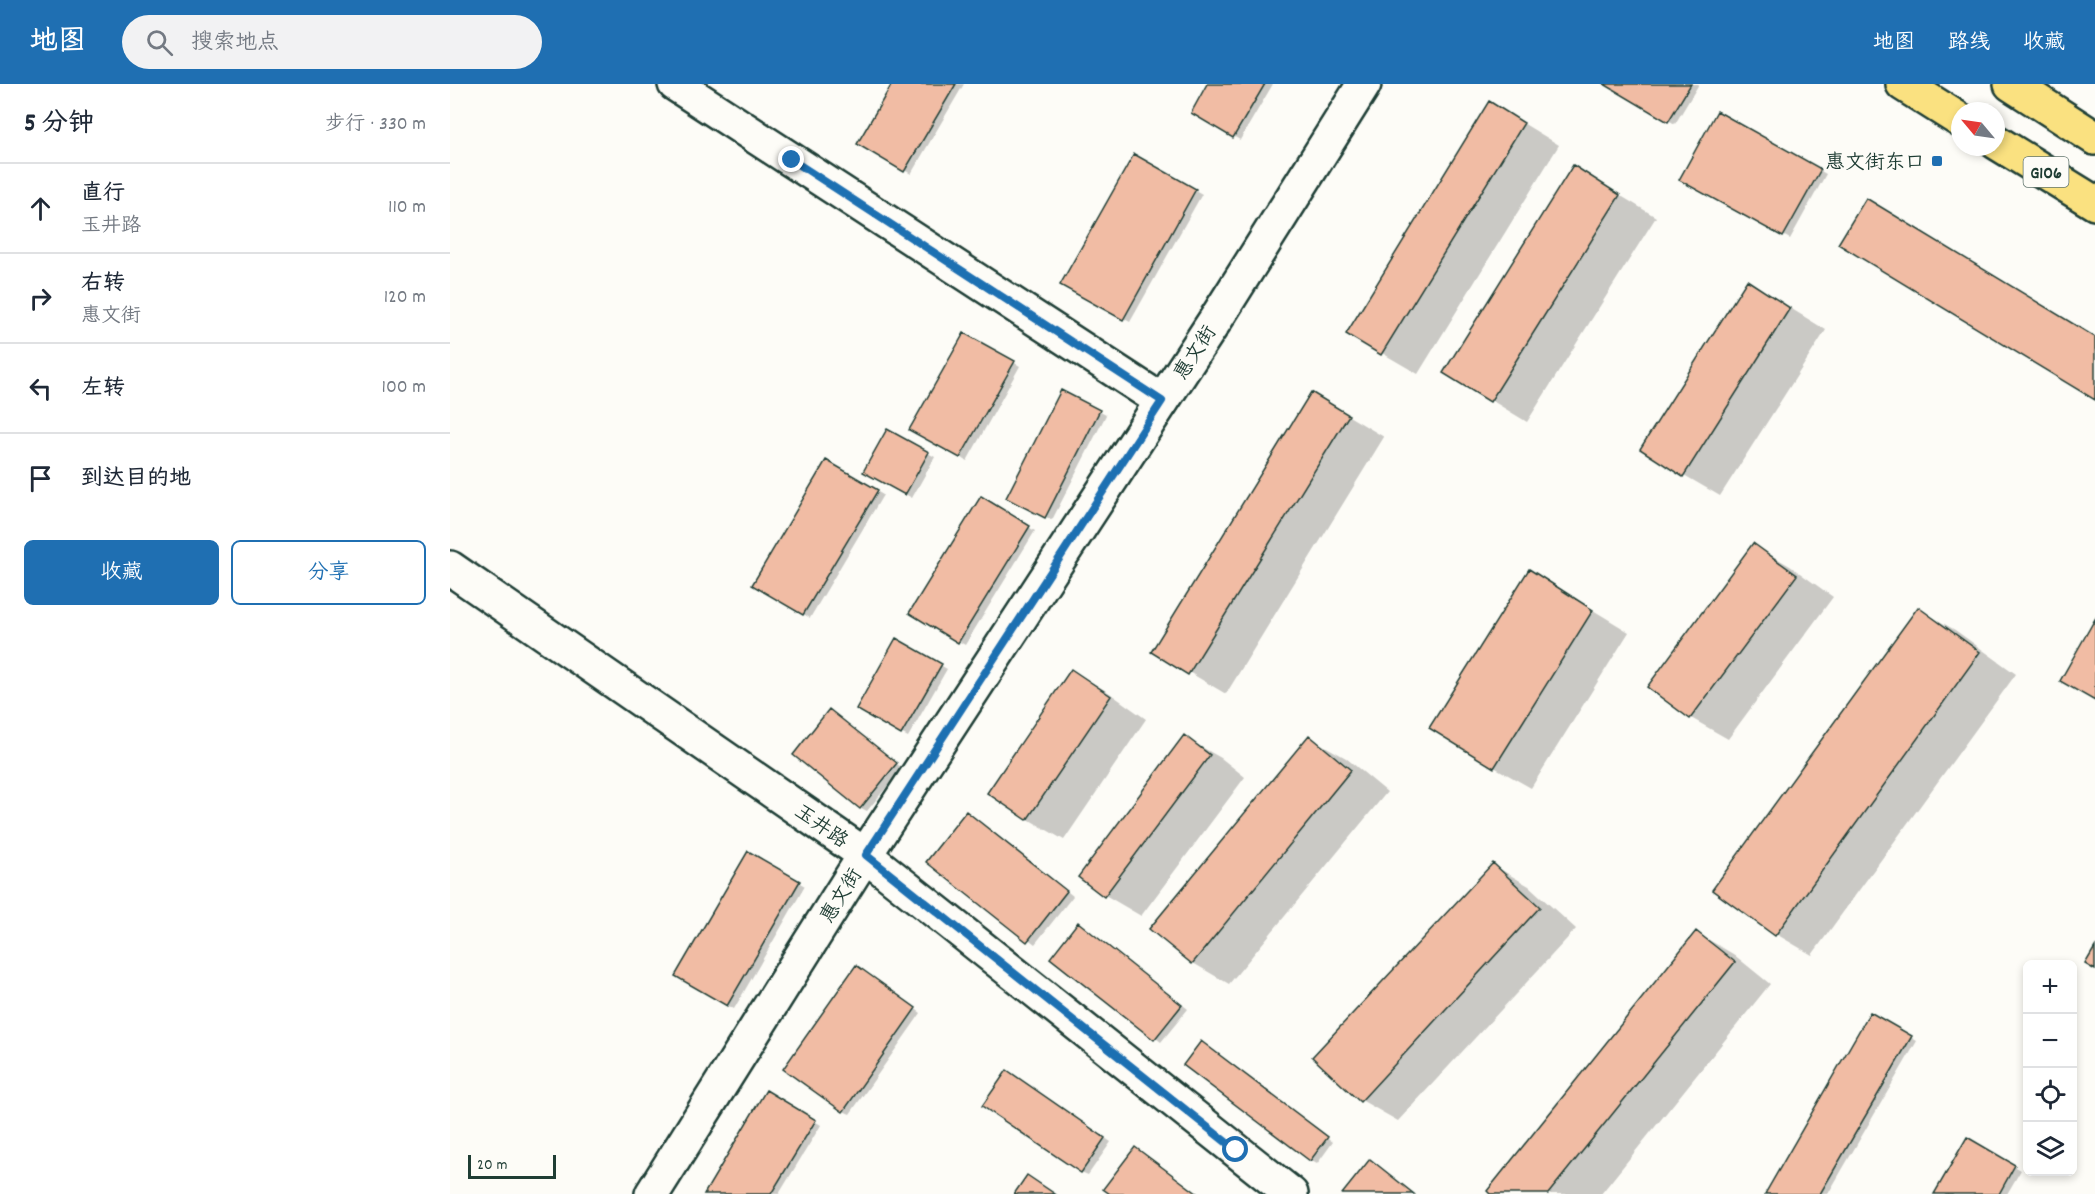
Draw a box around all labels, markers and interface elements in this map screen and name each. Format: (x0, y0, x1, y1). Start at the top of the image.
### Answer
search box (122, 15, 542, 69)
text: 地图 (30, 24, 86, 64)
icon: search (143, 26, 176, 59)
text: 搜索地点 (191, 28, 279, 59)
text: 地图 (1873, 29, 1915, 59)
text: 路线 (1948, 29, 1990, 59)
text: 收藏 (2023, 29, 2065, 59)
north arrow (1951, 102, 2005, 156)
text: 5 分钟 (24, 106, 94, 143)
text: 步行 · 330 m (325, 111, 426, 139)
route end (778, 146, 804, 172)
place label: 惠文街东口 (1825, 150, 1925, 178)
marker: 惠文街东口 (1930, 154, 1944, 168)
road number: G106 (2024, 157, 2068, 187)
text: 直行 (81, 179, 125, 210)
icon: ahead (24, 192, 57, 225)
text: 110 m (388, 194, 426, 222)
text: 玉井路 (81, 213, 141, 241)
text: 右转 (81, 269, 125, 300)
icon: right (24, 282, 57, 315)
text: 120 m (384, 284, 426, 312)
text: 惠文街 (81, 303, 141, 331)
street label: 惠文街 (1168, 321, 1225, 386)
icon: left (24, 372, 57, 405)
text: 左转 (81, 374, 125, 405)
text: 100 m (382, 374, 426, 402)
icon: arrive (24, 462, 57, 495)
text: 到达目的地 (81, 464, 191, 495)
button: 收藏 (24, 540, 219, 605)
button: 分享 (231, 540, 426, 605)
street label: 玉井路 (788, 799, 854, 857)
street label: 惠文街 (815, 864, 870, 929)
map controls (2023, 960, 2077, 1176)
button: + (2023, 960, 2077, 1014)
button: − (2023, 1014, 2077, 1068)
button: locate (2023, 1068, 2077, 1122)
button: layers (2023, 1122, 2077, 1176)
route start (1222, 1136, 1248, 1162)
scale bar (468, 1152, 556, 1180)
text: 20 m (477, 1154, 507, 1177)

